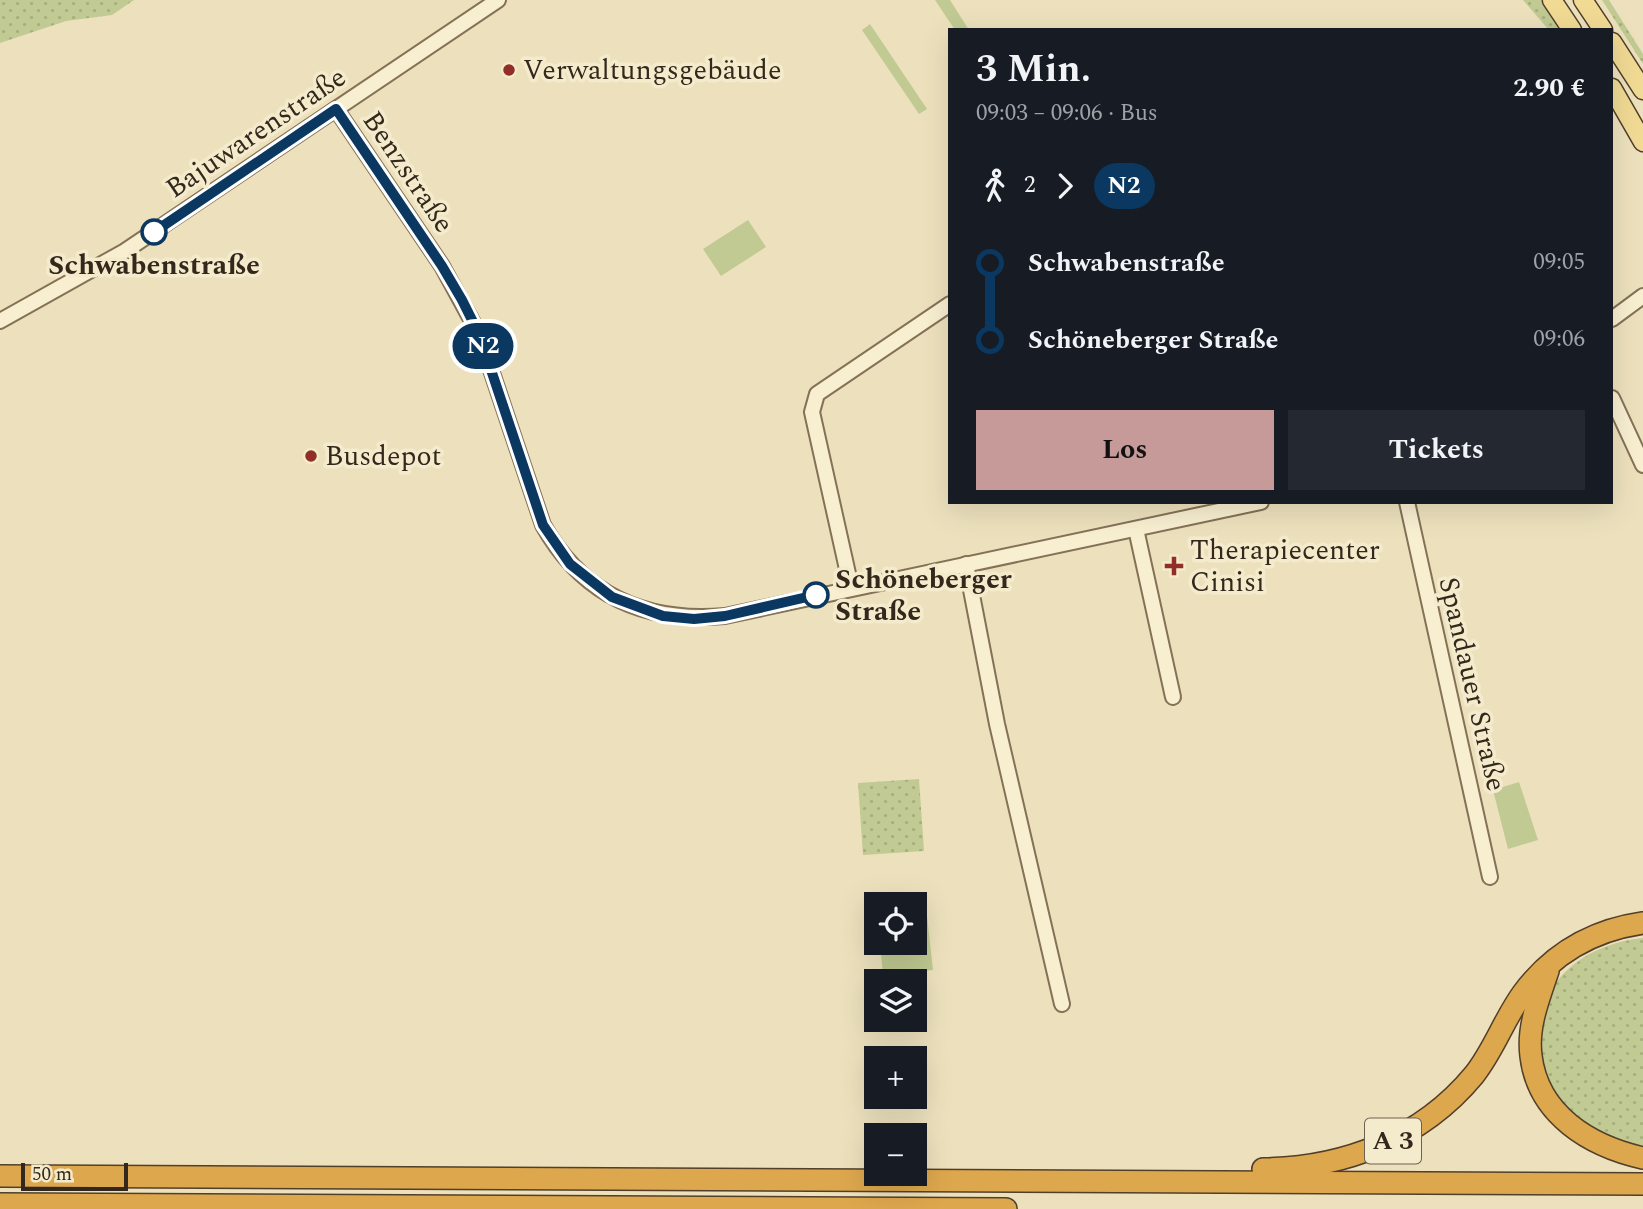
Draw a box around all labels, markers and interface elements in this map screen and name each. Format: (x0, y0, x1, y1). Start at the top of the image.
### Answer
text: 3 Min. (976, 41, 1091, 99)
place label: Verwaltungsgebäude (523, 49, 781, 92)
street label: Bajuwarenstraße (157, 56, 355, 210)
marker: Verwaltungsgebäude (501, 62, 517, 78)
text: 2.90 € (1513, 68, 1585, 108)
text: 09:03 – 09:06 · Bus (976, 96, 1158, 131)
street label: Benzstraße (351, 102, 465, 242)
icon: walk (976, 167, 1014, 205)
icon: forward (1046, 167, 1084, 205)
text: 2 (1024, 168, 1036, 203)
text: N2 (1108, 168, 1141, 204)
marker: Schwabenstraße (141, 219, 167, 245)
text: Schwabenstraße (1028, 243, 1225, 283)
place label: Schwabenstraße (48, 244, 260, 287)
text: 09:05 (1533, 245, 1585, 280)
text: Schöneberger Straße (1028, 320, 1279, 360)
text: 09:06 (1533, 322, 1585, 357)
line badge: N2 (452, 323, 514, 369)
text: N2 (466, 328, 500, 364)
button: Los (976, 410, 1274, 490)
button: Tickets (1288, 410, 1585, 490)
place label: Busdepot (325, 435, 442, 478)
marker: Busdepot (303, 448, 319, 464)
place label: Therapiecenter Cinisi (1190, 529, 1380, 604)
marker: Therapiecenter Cinisi (1164, 556, 1184, 576)
place label: Schöneberger Straße (835, 558, 1012, 633)
street label: Spandauer Straße (1426, 573, 1518, 795)
marker: Schöneberger Straße (803, 582, 829, 608)
map controls (864, 892, 927, 1186)
button: locate (864, 892, 927, 955)
button: layers (864, 969, 927, 1032)
button: + (864, 1046, 927, 1109)
road number: A 3 (1365, 1118, 1421, 1164)
button: − (864, 1123, 927, 1186)
scale bar (21, 1160, 128, 1192)
text: 50 m (32, 1160, 72, 1189)

